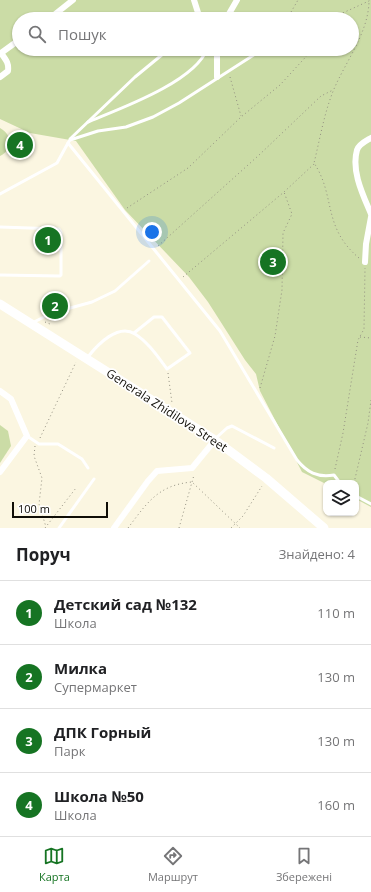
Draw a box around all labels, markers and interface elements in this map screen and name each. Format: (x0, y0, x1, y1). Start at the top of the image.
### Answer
search box (12, 12, 359, 56)
icon: search (26, 23, 48, 45)
text: Пошук (58, 24, 107, 44)
pin: 4 (7, 130, 33, 160)
your location (142, 222, 162, 242)
pin: 1 (35, 225, 61, 255)
pin: 3 (260, 247, 286, 277)
pin: 2 (42, 291, 68, 321)
street label: Generala Zhidilova Street (103, 364, 231, 456)
map controls (323, 480, 359, 516)
button: layers (323, 480, 359, 516)
scale bar (12, 500, 108, 519)
text: 100 m (18, 501, 50, 516)
text: Поруч (16, 543, 71, 566)
text: Знайдено: 4 (279, 545, 355, 563)
text: Детский сад №132 (54, 594, 197, 614)
text: 1 (25, 604, 33, 622)
text: 110 m (317, 604, 355, 622)
text: Школа (54, 614, 97, 632)
text: Милка (54, 658, 107, 678)
text: 2 (25, 668, 33, 686)
text: 130 m (317, 668, 355, 686)
text: Супермаркет (54, 678, 137, 696)
text: ДПК Горный (54, 722, 151, 742)
text: 3 (25, 732, 33, 750)
text: 130 m (317, 732, 355, 750)
text: Парк (54, 742, 85, 760)
text: Школа №50 (54, 786, 144, 806)
text: 4 (25, 796, 33, 814)
text: 160 m (317, 796, 355, 814)
text: Школа (54, 806, 97, 824)
tab: Карта (39, 845, 70, 884)
tab: Маршрут (148, 845, 198, 884)
tab: Збережені (276, 845, 332, 884)

